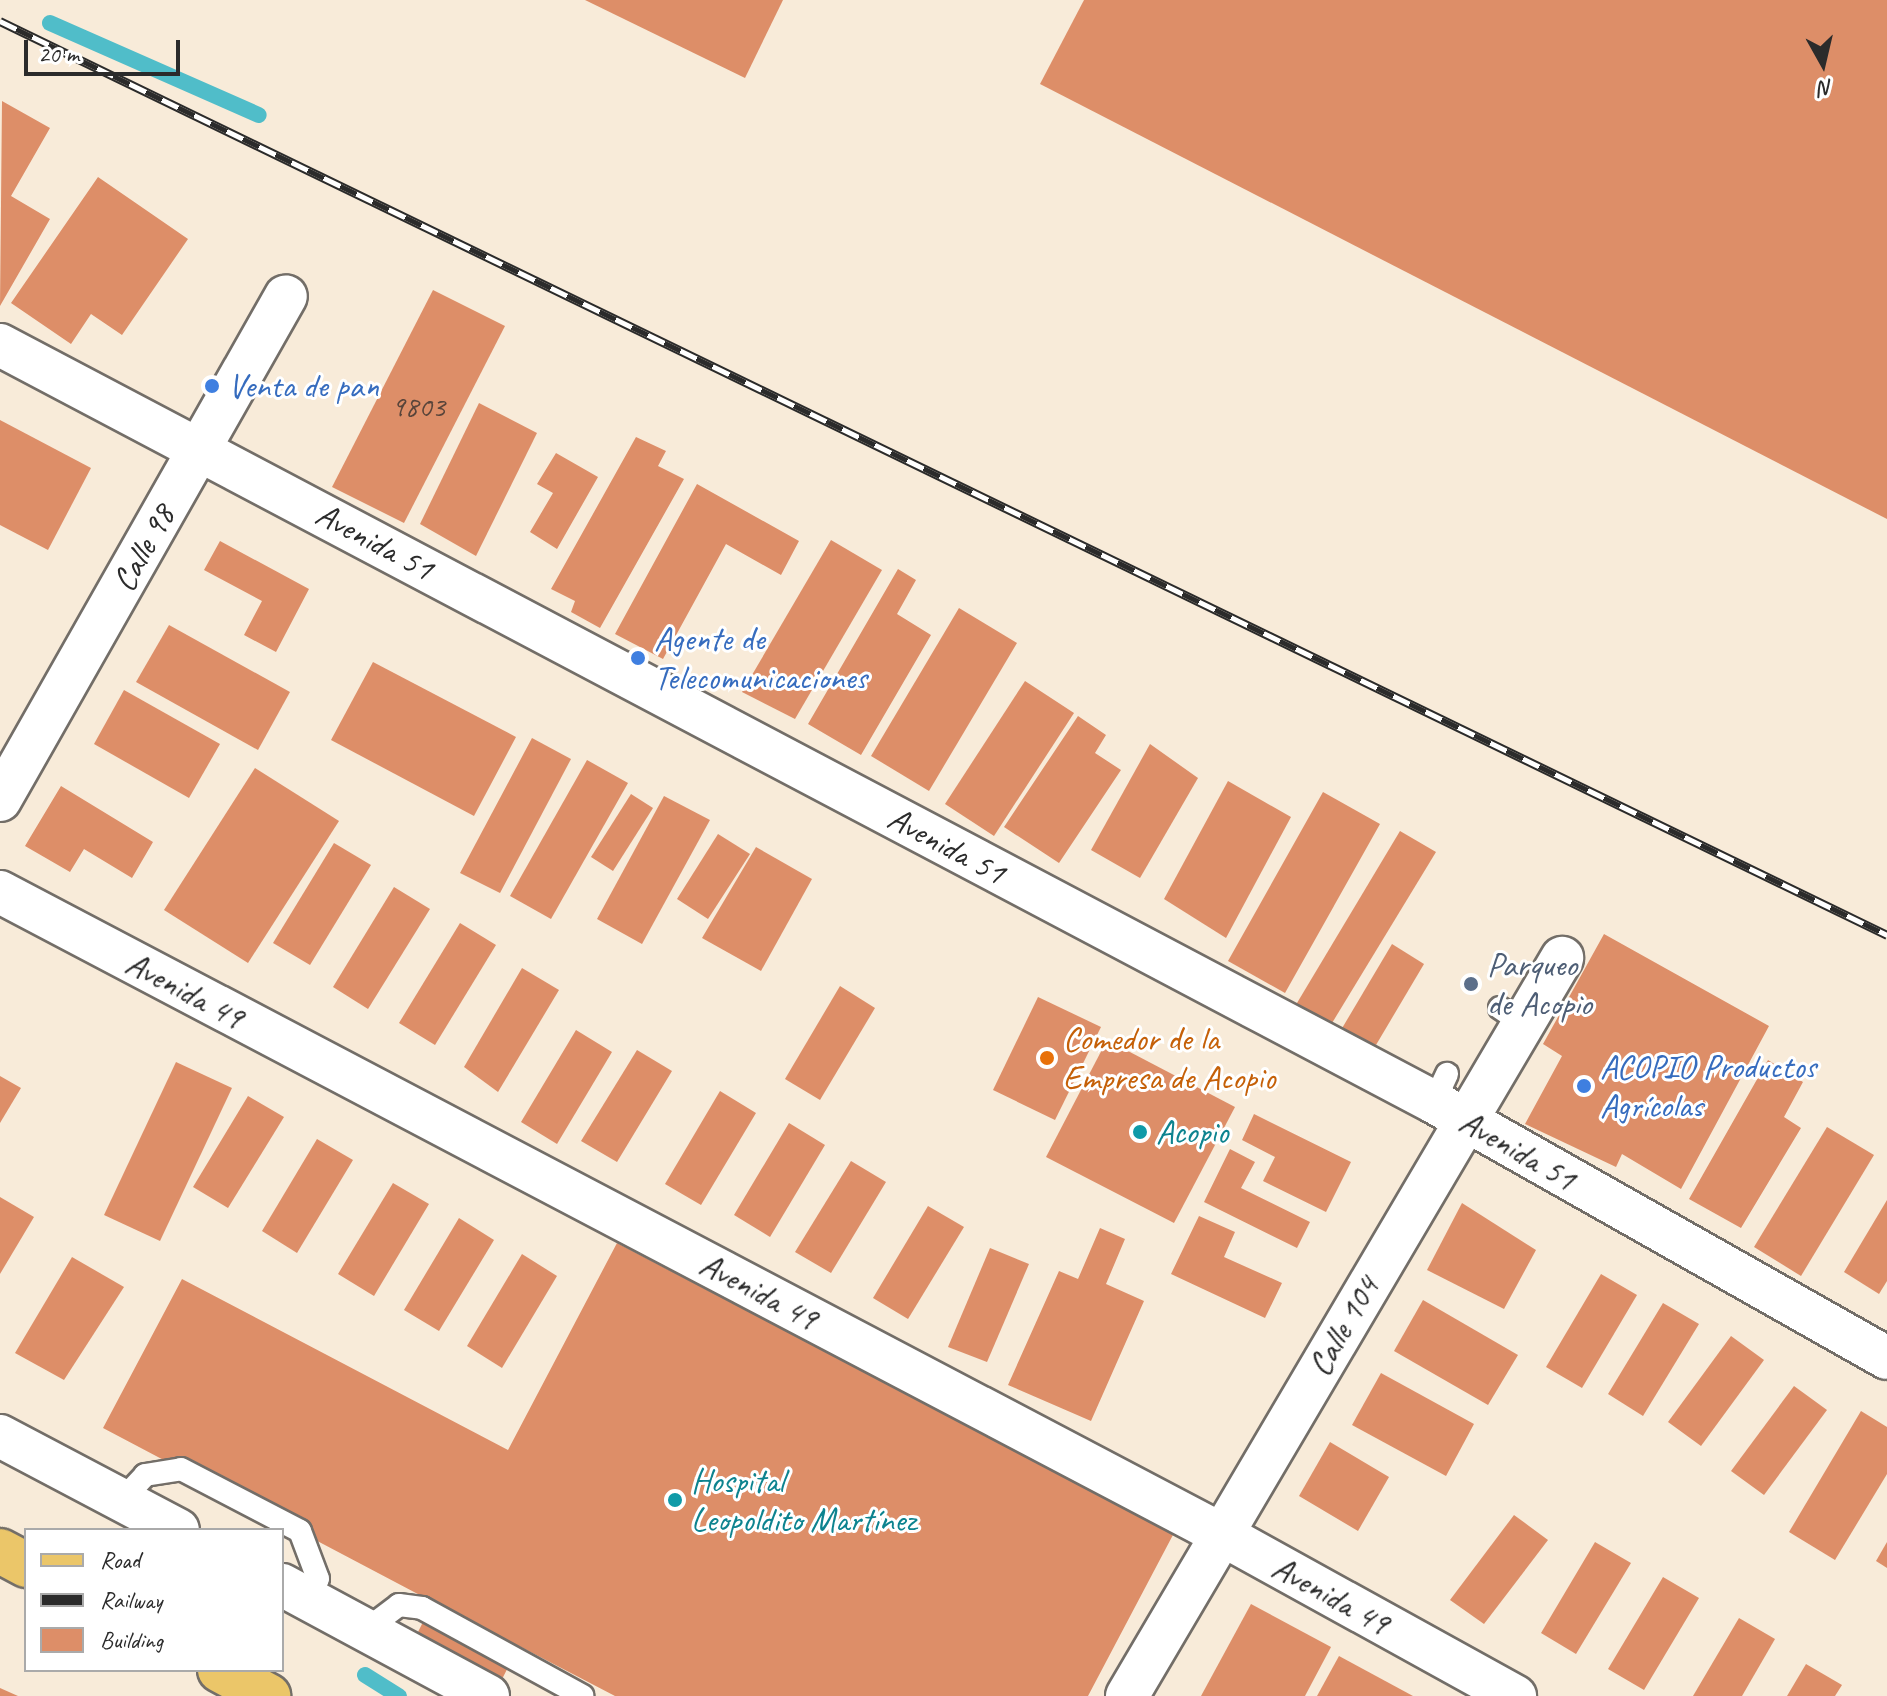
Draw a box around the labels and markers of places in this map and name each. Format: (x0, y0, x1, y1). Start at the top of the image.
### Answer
place label: Venta de pan (228, 366, 379, 406)
marker: Venta de pan (203, 377, 221, 395)
place label: Agente de Telecomunicaciones (654, 618, 867, 698)
marker: Agente de Telecomunicaciones (629, 649, 647, 667)
place label: Parqueo de Acopio (1487, 944, 1592, 1024)
marker: Parqueo de Acopio (1462, 975, 1480, 993)
place label: Comedor de la Empresa de Acopio (1063, 1018, 1275, 1098)
place label: ACOPIO Productos Agrícolas (1600, 1046, 1816, 1126)
marker: Comedor de la Empresa de Acopio (1038, 1049, 1056, 1067)
marker: ACOPIO Productos Agrícolas (1575, 1077, 1593, 1095)
place label: Acopio (1156, 1112, 1228, 1152)
marker: Acopio (1131, 1123, 1149, 1141)
place label: Hospital Leopoldito Martínez (691, 1460, 917, 1540)
marker: Hospital Leopoldito Martínez (666, 1491, 684, 1509)

